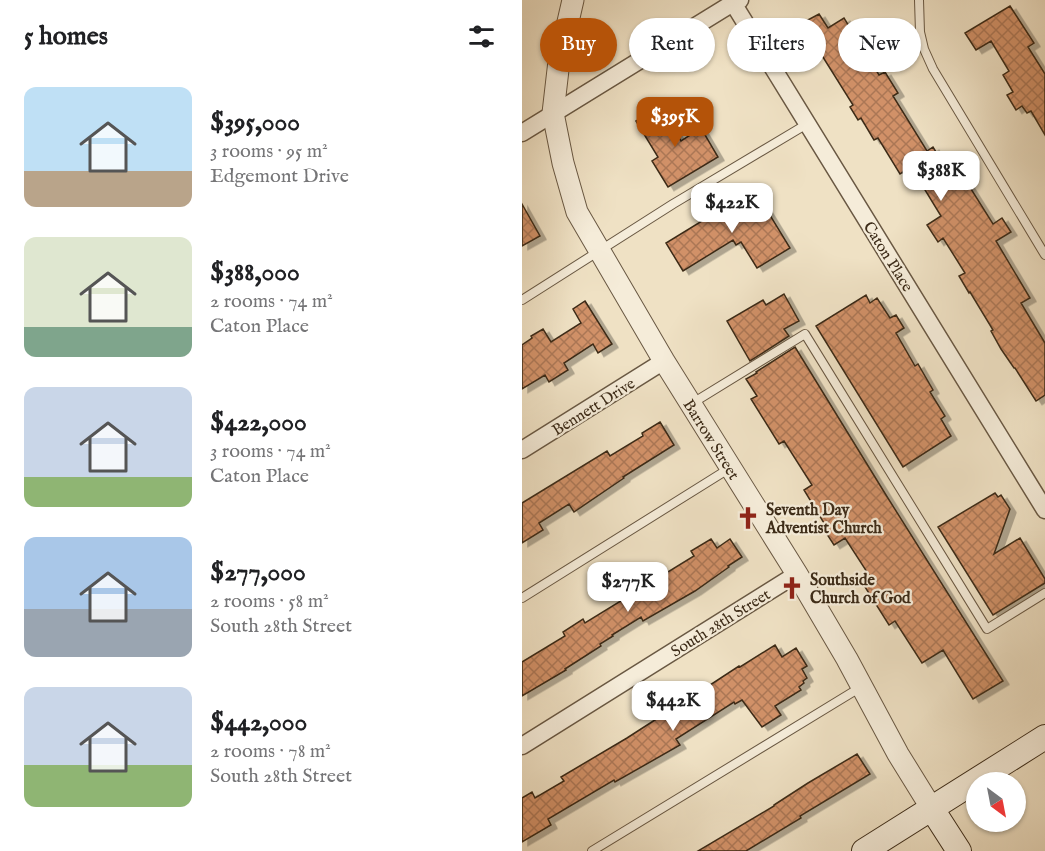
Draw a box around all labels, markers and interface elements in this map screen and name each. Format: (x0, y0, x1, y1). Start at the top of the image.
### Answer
chip: Buy (540, 18, 617, 72)
chip: Rent (629, 18, 715, 72)
chip: Filters (727, 18, 826, 72)
chip: New (838, 18, 921, 72)
text: 5 homes (24, 20, 108, 53)
icon: filters (465, 20, 498, 53)
pin: $395K (633, 97, 717, 148)
text: $395K (651, 104, 699, 129)
text: $395,000 (210, 106, 300, 139)
icon: home (72, 111, 144, 183)
text: 3 rooms · 95 m² (210, 139, 328, 164)
pin: $388K (899, 151, 983, 202)
text: $388K (917, 158, 965, 183)
text: Edgemont Drive (210, 164, 349, 189)
pin: $422K (690, 183, 774, 234)
text: $422K (705, 190, 759, 215)
street label: Caton Place (858, 218, 917, 296)
text: $388,000 (210, 256, 300, 289)
icon: home (72, 261, 144, 333)
text: 2 rooms · 74 m² (210, 289, 333, 314)
text: Caton Place (210, 314, 309, 339)
street label: Bennett Drive (549, 374, 639, 441)
street label: Barrow Street (678, 396, 743, 485)
text: $422,000 (210, 406, 307, 439)
icon: home (72, 411, 144, 483)
text: 3 rooms · 74 m² (210, 439, 331, 464)
text: Caton Place (210, 464, 309, 489)
place label: Seventh Day Adventist Church (765, 501, 882, 539)
church icon: Seventh Day Adventist Church (735, 505, 761, 531)
text: $277,000 (210, 556, 306, 589)
icon: home (72, 561, 144, 633)
pin: $277K (586, 562, 670, 613)
text: $277K (601, 569, 655, 594)
place label: Southside Church of God (810, 571, 911, 609)
church icon: Southside Church of God (779, 575, 805, 601)
street label: South 28th Street (668, 585, 775, 662)
text: 2 rooms · 58 m² (210, 589, 329, 614)
text: South 28th Street (210, 614, 352, 639)
pin: $442K (631, 681, 715, 732)
text: $442K (646, 688, 700, 713)
text: $442,000 (210, 706, 307, 739)
icon: home (72, 711, 144, 783)
text: 2 rooms · 78 m² (210, 739, 331, 764)
text: South 28th Street (210, 764, 352, 789)
north arrow (966, 772, 1026, 832)
map controls (966, 772, 1026, 832)

